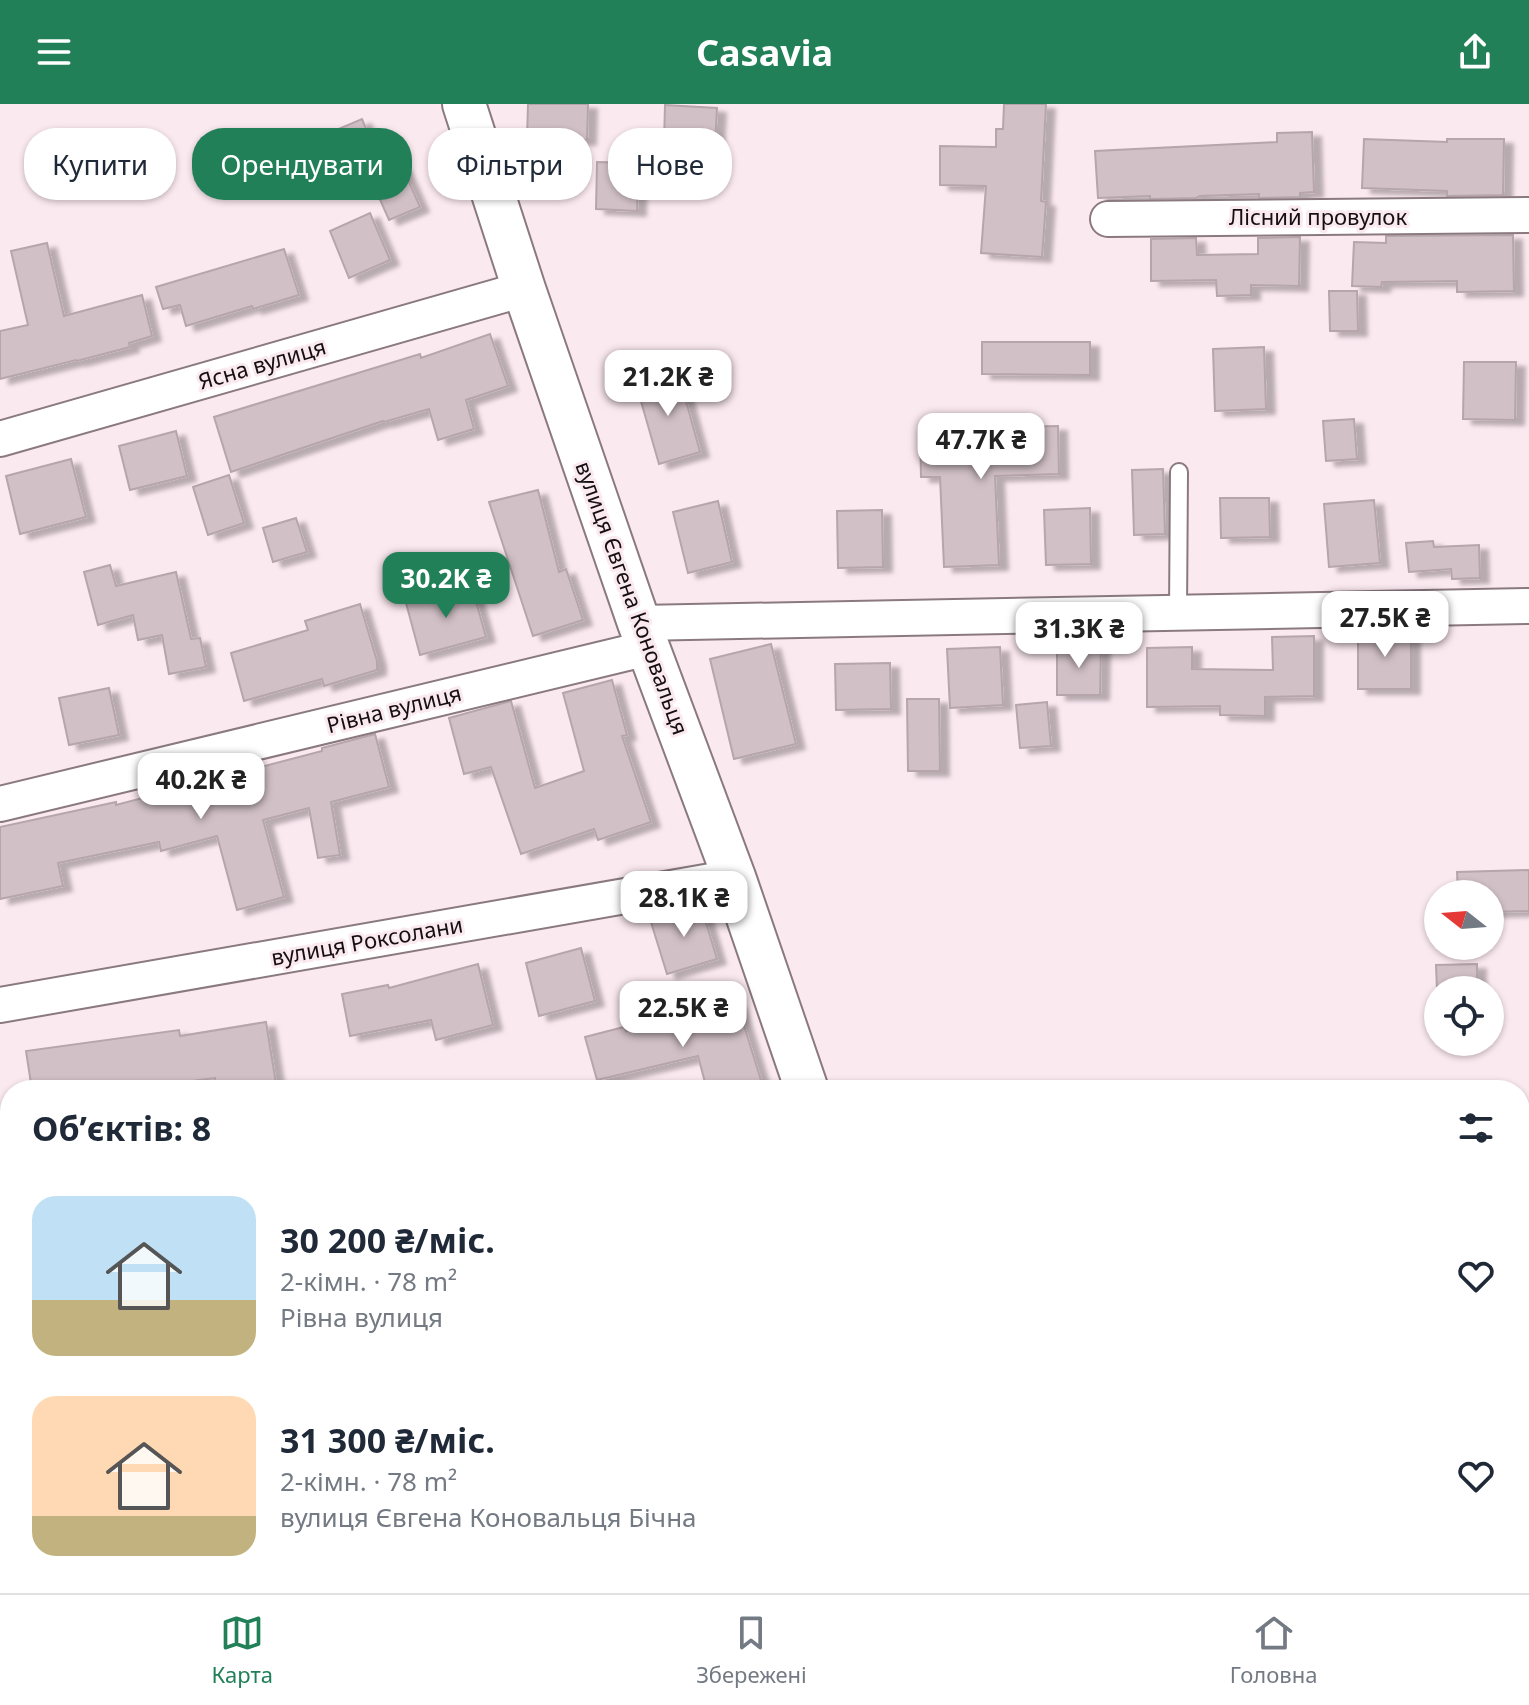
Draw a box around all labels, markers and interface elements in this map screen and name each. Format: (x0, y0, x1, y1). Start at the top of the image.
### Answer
text: Casavia (696, 28, 833, 77)
icon: menu (32, 30, 76, 74)
icon: share (1453, 30, 1497, 74)
chip: Купити (24, 128, 176, 200)
chip: Орендувати (192, 128, 412, 200)
chip: Фільтри (428, 128, 592, 200)
chip: Нове (608, 128, 732, 200)
street label: Лісний провулок (1229, 201, 1407, 231)
street label: Ясна вулиця (194, 331, 329, 396)
pin: 21.2K ₴ (594, 350, 742, 418)
text: 21.2K ₴ (623, 358, 713, 394)
pin: 47.7K ₴ (907, 413, 1055, 481)
text: 47.7K ₴ (936, 421, 1026, 457)
street label: вулиця Євгена Коновальця (569, 457, 696, 739)
pin: 30.2K ₴ (372, 552, 520, 620)
text: 30.2K ₴ (401, 560, 491, 596)
pin: 27.5K ₴ (1311, 591, 1459, 659)
text: 27.5K ₴ (1340, 599, 1430, 635)
pin: 31.3K ₴ (1005, 602, 1153, 670)
text: 31.3K ₴ (1034, 610, 1124, 646)
street label: Рівна вулиця (323, 677, 464, 739)
pin: 40.2K ₴ (127, 753, 275, 821)
text: 40.2K ₴ (156, 761, 246, 797)
pin: 28.1K ₴ (610, 871, 758, 939)
text: 28.1K ₴ (639, 879, 729, 915)
north arrow (1424, 880, 1504, 960)
map controls (1424, 880, 1504, 1056)
street label: вулиця Роксолани (269, 908, 465, 972)
button: locate (1424, 976, 1504, 1056)
pin: 22.5K ₴ (609, 981, 757, 1049)
text: 22.5K ₴ (638, 989, 728, 1025)
text: Об’єктів: 8 (32, 1105, 211, 1151)
icon: filters (1454, 1106, 1498, 1150)
text: 30 200 ₴/міс. (280, 1217, 495, 1263)
icon: home (96, 1228, 192, 1324)
icon: heart (1454, 1254, 1498, 1298)
text: 2-кімн. · 78 m² (280, 1263, 457, 1299)
text: Рівна вулиця (280, 1299, 443, 1335)
text: 31 300 ₴/міс. (280, 1417, 495, 1463)
icon: home (96, 1428, 192, 1524)
icon: heart (1454, 1454, 1498, 1498)
text: 2-кімн. · 78 m² (280, 1463, 457, 1499)
text: вулиця Євгена Коновальця Бічна (280, 1499, 697, 1535)
tab: Карта (212, 1611, 273, 1689)
tab: Збережені (696, 1611, 807, 1689)
tab: Головна (1230, 1611, 1317, 1689)

